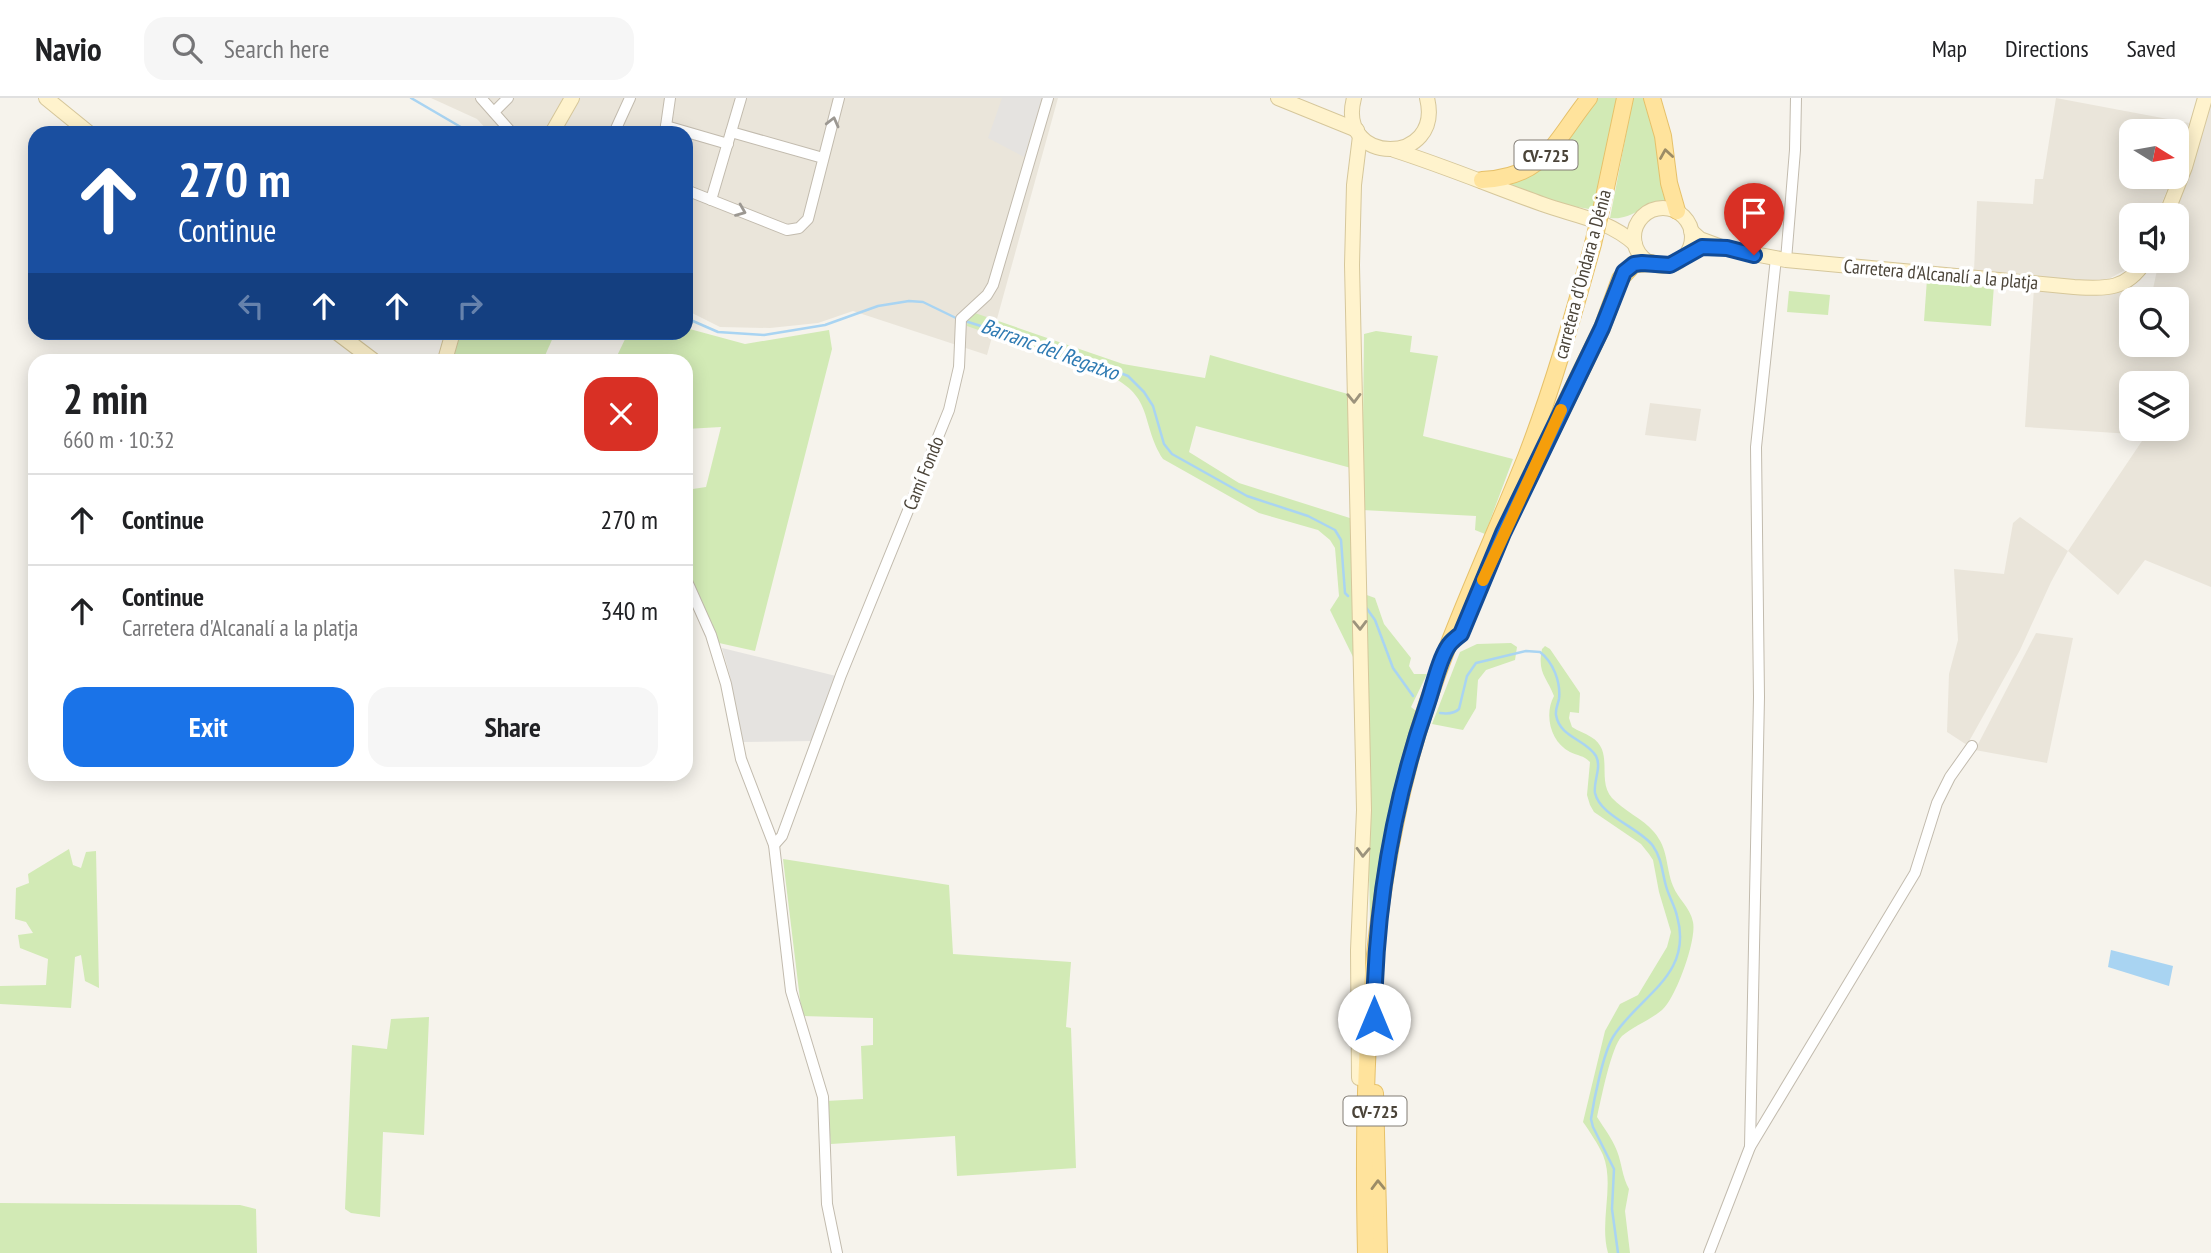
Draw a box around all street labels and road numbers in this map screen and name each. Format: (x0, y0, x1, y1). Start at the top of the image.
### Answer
road number: CV-725 (1514, 140, 1578, 170)
street label: carretera d'Ondara a Dénia (1548, 187, 1616, 361)
street label: Carretera d'Alcanalí a la platja (1843, 254, 2039, 294)
street label: Camí Fondo (897, 433, 949, 513)
road number: CV-725 (1344, 1096, 1406, 1126)

